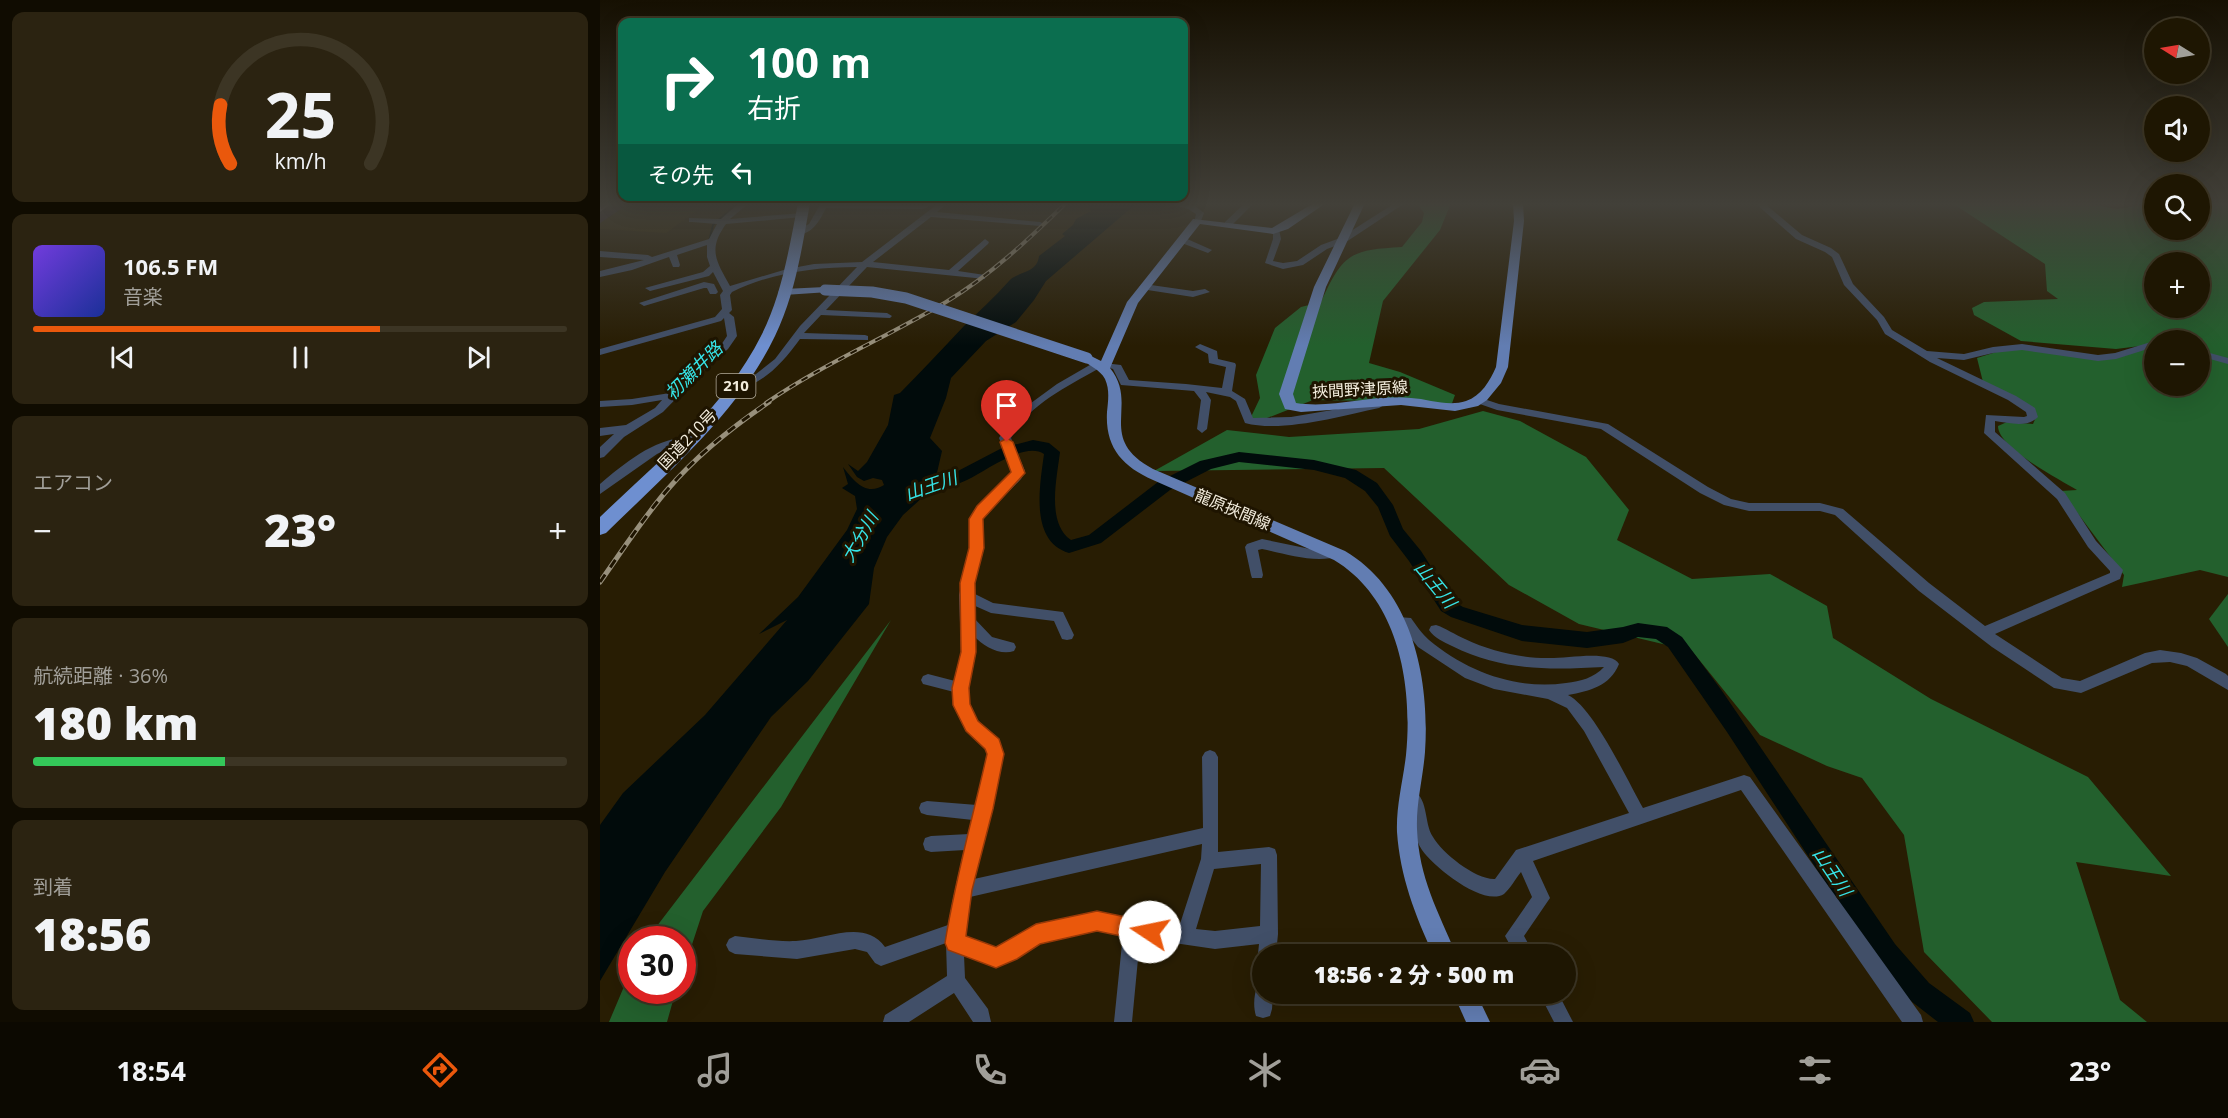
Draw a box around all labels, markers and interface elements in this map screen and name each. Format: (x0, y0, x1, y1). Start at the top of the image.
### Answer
north arrow (2144, 18, 2210, 84)
map controls (2144, 18, 2210, 396)
text: 100 m (747, 33, 871, 90)
icon: right (648, 42, 726, 120)
text: 25 (264, 71, 336, 156)
text: 右折 (747, 89, 801, 126)
button: sound (2144, 96, 2210, 162)
text: km/h (274, 146, 326, 175)
icon: left (726, 156, 759, 189)
text: その先 (648, 159, 714, 189)
button: search (2144, 174, 2210, 240)
text: 106.5 FM (123, 251, 218, 281)
button: + (2144, 252, 2210, 318)
text: 音楽 (123, 283, 163, 310)
button: − (2144, 330, 2210, 396)
water label: 初瀬井路 (659, 335, 729, 404)
icon: previous (106, 341, 139, 374)
icon: pause (284, 341, 317, 374)
icon: next (462, 341, 495, 374)
road number: 210 (716, 374, 756, 398)
street label: 挾間野津原線 (1311, 376, 1409, 402)
pin (981, 380, 1032, 442)
icon: arrive (990, 389, 1023, 422)
street label: 国道210号 (653, 404, 721, 474)
water label: 山王川 (901, 464, 962, 505)
text: エアコン (33, 469, 113, 496)
street label: 龍原挾間線 (1192, 483, 1274, 535)
text: 23° (264, 499, 336, 560)
water label: 大分川 (835, 505, 884, 566)
text: − (33, 508, 52, 553)
text: + (548, 508, 567, 553)
water label: 山王川 (1409, 556, 1463, 614)
text: 航続距離 · 36% (33, 662, 168, 689)
text: 180 km (33, 692, 198, 753)
water label: 山王川 (1808, 842, 1859, 902)
text: 到着 (33, 873, 73, 900)
position arrow (1118, 900, 1182, 964)
text: 18:56 (33, 903, 151, 964)
speed limit sign: 30 (618, 926, 696, 1004)
text: 18:56 · 2 分 · 500 m (1314, 959, 1514, 989)
icon: directions (419, 1049, 461, 1091)
icon: music (694, 1049, 736, 1091)
icon: phone (969, 1049, 1011, 1091)
icon: climate (1244, 1049, 1286, 1091)
icon: car (1519, 1049, 1561, 1091)
icon: filters (1794, 1049, 1836, 1091)
text: 18:54 (117, 1052, 186, 1089)
text: 23° (2069, 1052, 2111, 1089)

